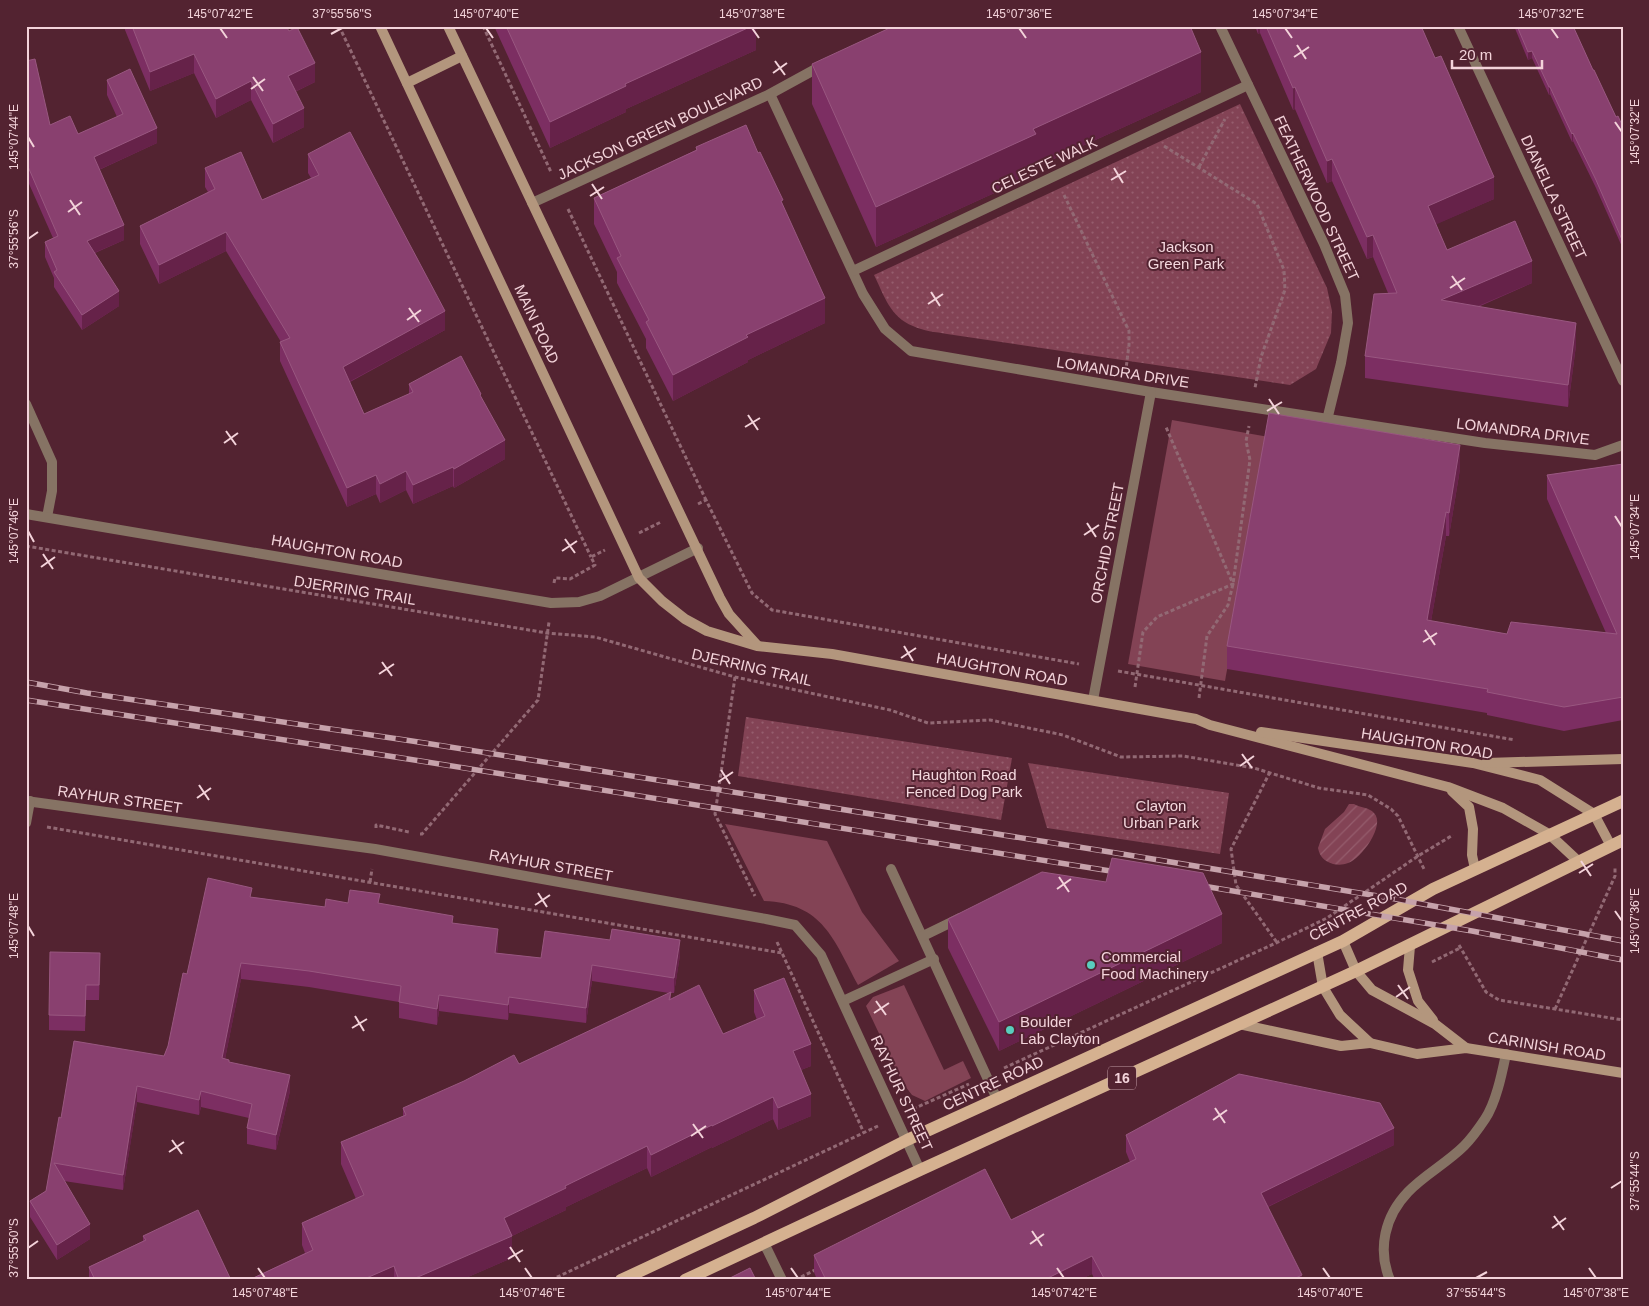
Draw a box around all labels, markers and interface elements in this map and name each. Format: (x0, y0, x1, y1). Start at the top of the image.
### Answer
text: 145°07'42"E (187, 7, 253, 21)
text: 37°55'56"S (312, 7, 372, 21)
text: 145°07'40"E (453, 7, 519, 21)
text: 145°07'38"E (719, 7, 785, 21)
text: 145°07'36"E (986, 7, 1052, 21)
text: 145°07'34"E (1252, 7, 1318, 21)
text: 145°07'32"E (1518, 7, 1584, 21)
scale bar (1452, 38, 1542, 70)
text: 20 m (1459, 46, 1492, 63)
street label: JACKSON GREEN BOULEVARD (555, 73, 765, 183)
text: 145°07'32"E (1628, 99, 1642, 165)
text: 145°07'44"E (7, 104, 21, 170)
street label: FEATHERWOOD STREET (1271, 113, 1363, 283)
street label: DIANELLA STREET (1518, 132, 1590, 262)
street label: CELESTE WALK (989, 133, 1099, 197)
text: 37°55'56"S (7, 209, 21, 269)
park label: Jackson Green Park (1148, 238, 1225, 272)
street label: MAIN ROAD (511, 282, 563, 366)
street label: LOMANDRA DRIVE (1055, 353, 1191, 391)
street label: LOMANDRA DRIVE (1455, 414, 1591, 448)
street label: ORCHID STREET (1087, 481, 1127, 605)
text: 145°07'34"E (1628, 494, 1642, 560)
text: 145°07'46"E (7, 498, 21, 564)
street label: HAUGHTON ROAD (270, 531, 404, 571)
street label: DJERRING TRAIL (293, 572, 417, 608)
street label: DJERRING TRAIL (690, 645, 814, 689)
street label: HAUGHTON ROAD (935, 649, 1069, 689)
street label: HAUGHTON ROAD (1360, 724, 1494, 762)
park label: Haughton Road Fenced Dog Park (906, 766, 1023, 800)
street label: RAYHUR STREET (57, 782, 183, 816)
park label: Clayton Urban Park (1123, 797, 1199, 831)
street label: RAYHUR STREET (488, 846, 614, 884)
street label: CENTRE ROAD (1306, 878, 1410, 944)
text: 145°07'36"E (1628, 888, 1642, 954)
text: 145°07'48"E (7, 893, 21, 959)
place label: Commercial Food Machinery (1101, 948, 1209, 982)
marker: Commercial Food Machinery (1085, 959, 1097, 971)
place label: Boulder Lab Clayton (1020, 1013, 1100, 1047)
marker: Boulder Lab Clayton (1004, 1024, 1016, 1036)
street label: CARINISH ROAD (1487, 1028, 1607, 1064)
street label: RAYHUR STREET (868, 1033, 936, 1153)
street label: CENTRE ROAD (940, 1052, 1046, 1114)
road number: 16 (1108, 1066, 1136, 1090)
text: 37°55'44"S (1628, 1151, 1642, 1211)
text: 37°55'50"S (7, 1218, 21, 1278)
text: 145°07'48"E (232, 1286, 298, 1300)
text: 145°07'46"E (499, 1286, 565, 1300)
text: 145°07'44"E (765, 1286, 831, 1300)
text: 145°07'42"E (1031, 1286, 1097, 1300)
text: 145°07'40"E (1297, 1286, 1363, 1300)
text: 37°55'44"S (1446, 1286, 1506, 1300)
text: 145°07'38"E (1563, 1286, 1629, 1300)

